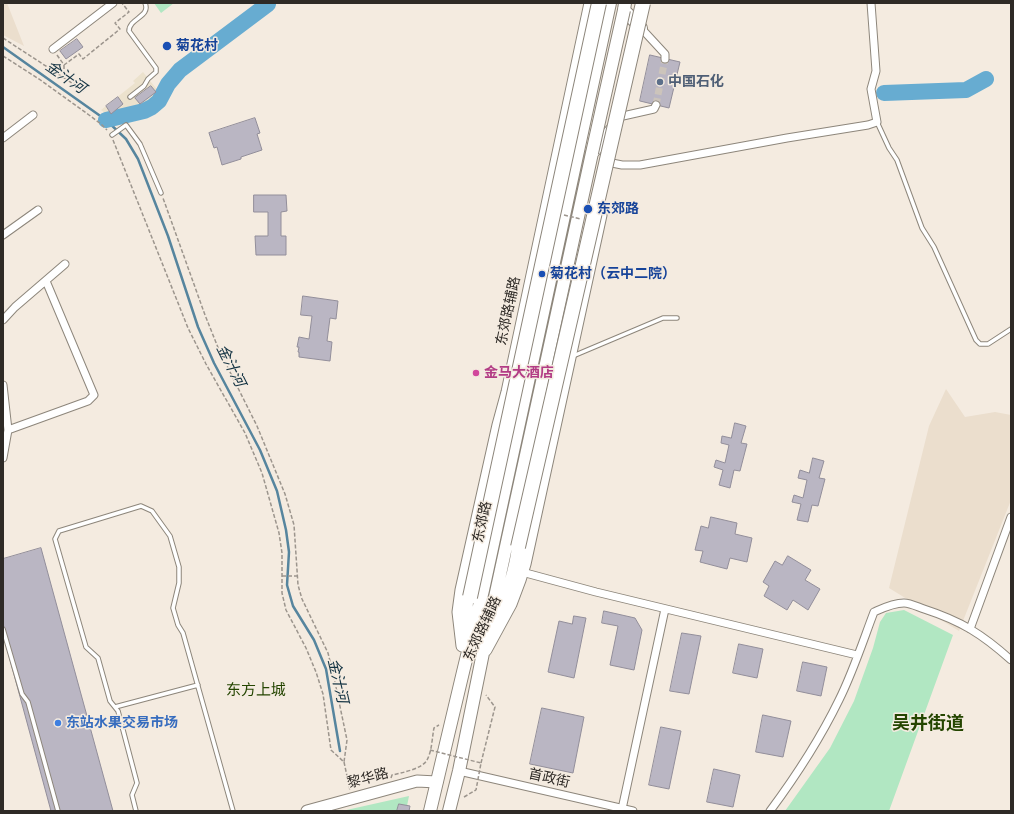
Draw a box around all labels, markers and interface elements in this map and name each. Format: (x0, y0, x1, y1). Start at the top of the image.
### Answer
place label: 菊花村 (176, 38, 218, 54)
marker: 菊花村 (161, 40, 173, 52)
water label: 金汁河 (41, 58, 89, 98)
place label: 中国石化 (668, 74, 724, 90)
marker: 中国石化 (655, 77, 665, 87)
place label: 东郊路 (597, 201, 639, 217)
marker: 东郊路 (582, 203, 594, 215)
place label: 菊花村（云中二院） (550, 266, 676, 282)
marker: 菊花村（云中二院） (537, 269, 547, 279)
street label: 东郊路辅路 (494, 275, 524, 347)
water label: 金汁河 (212, 342, 248, 390)
place label: 金马大酒店 (484, 365, 554, 381)
marker: 金马大酒店 (471, 368, 481, 378)
street label: 东郊路 (470, 500, 496, 544)
street label: 东郊路辅路 (461, 594, 505, 664)
water label: 金汁河 (323, 657, 351, 705)
district label: 东方上城 (226, 682, 286, 700)
district label: 吴井街道 (892, 713, 964, 735)
place label: 东站水果交易市场 (66, 715, 178, 731)
marker: 东站水果交易市场 (53, 718, 63, 728)
street label: 黎华路 (346, 765, 390, 793)
street label: 首政街 (527, 766, 571, 792)

